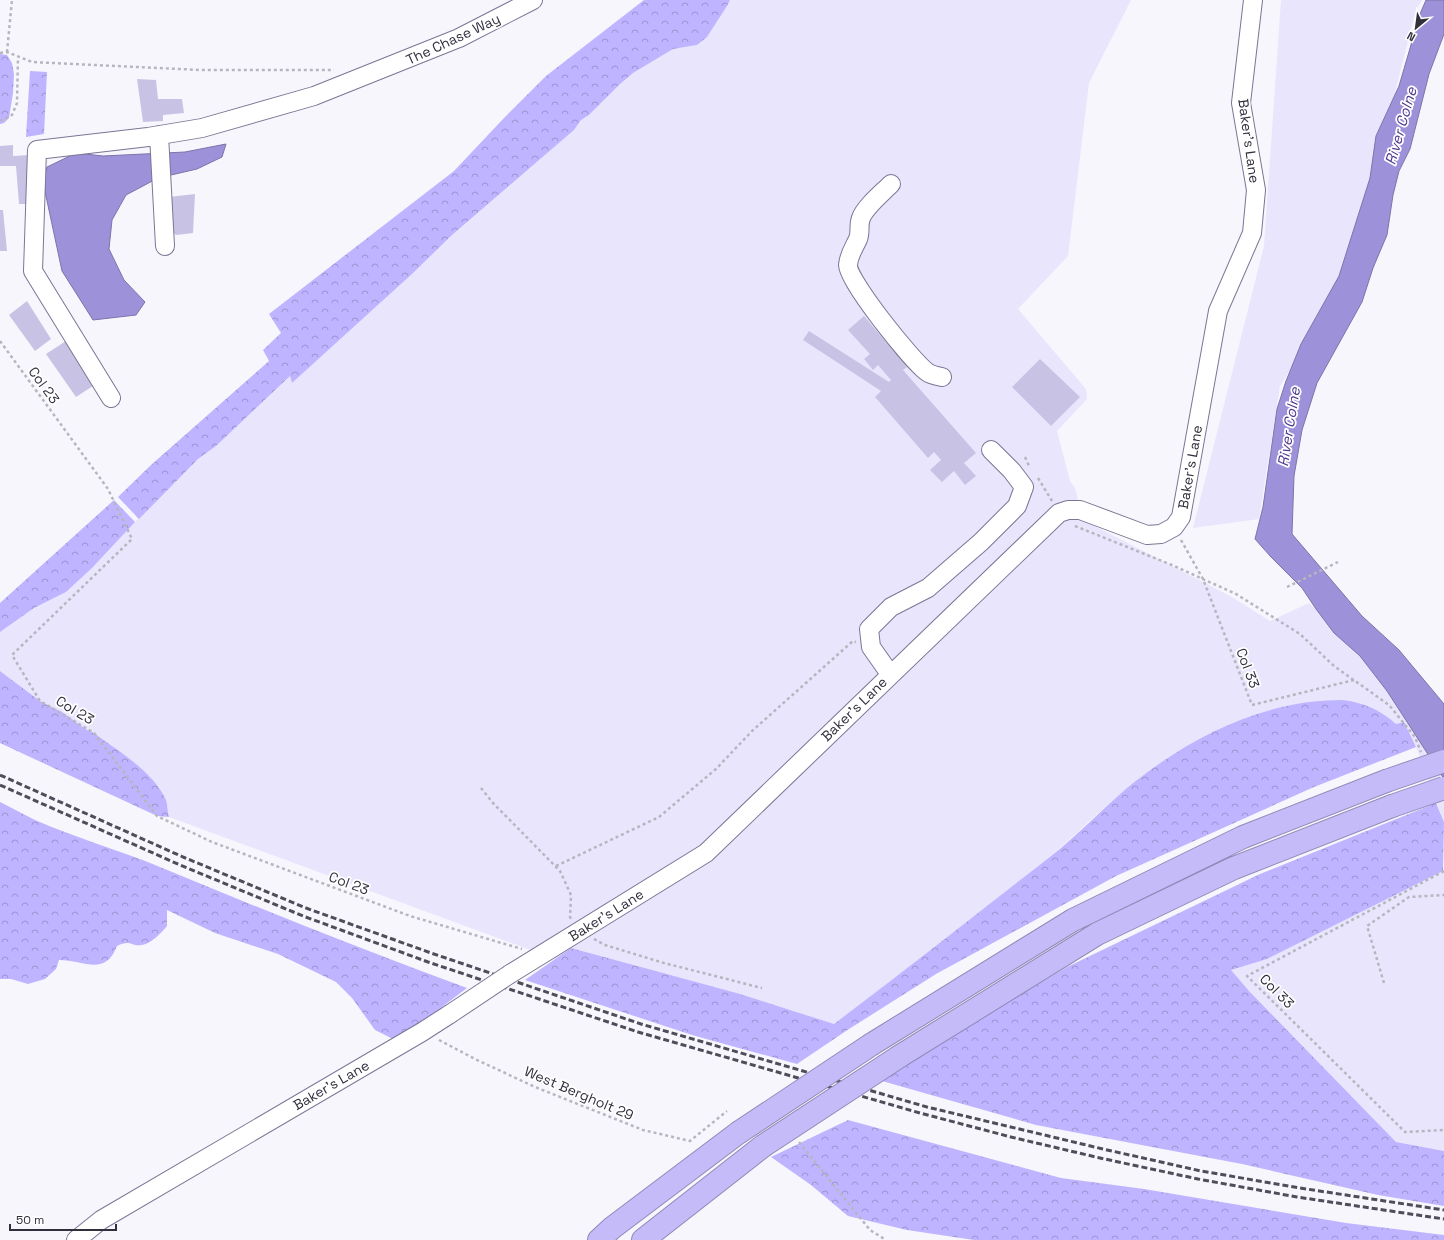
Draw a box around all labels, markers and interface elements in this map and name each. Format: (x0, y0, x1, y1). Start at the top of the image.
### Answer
north arrow (1396, 8, 1436, 48)
street label: The Chase Way (403, 9, 503, 69)
text: N (1405, 29, 1418, 45)
water label: River Colne (1380, 84, 1421, 167)
street label: Baker's Lane (1234, 98, 1264, 184)
street label: Col 23 (25, 363, 63, 407)
water label: River Colne (1273, 385, 1304, 468)
street label: Baker's Lane (1174, 424, 1206, 510)
street label: Col 33 (1232, 645, 1264, 691)
street label: Baker's Lane (817, 673, 891, 745)
street label: Col 23 (53, 692, 97, 728)
street label: Col 23 (326, 867, 372, 899)
street label: Baker's Lane (565, 885, 647, 945)
street label: Col 33 (1256, 970, 1298, 1012)
street label: Baker's Lane (290, 1056, 372, 1114)
street label: West Bergholt 29 (522, 1062, 636, 1124)
scale bar (10, 1206, 116, 1232)
text: 50 m (16, 1212, 44, 1228)

